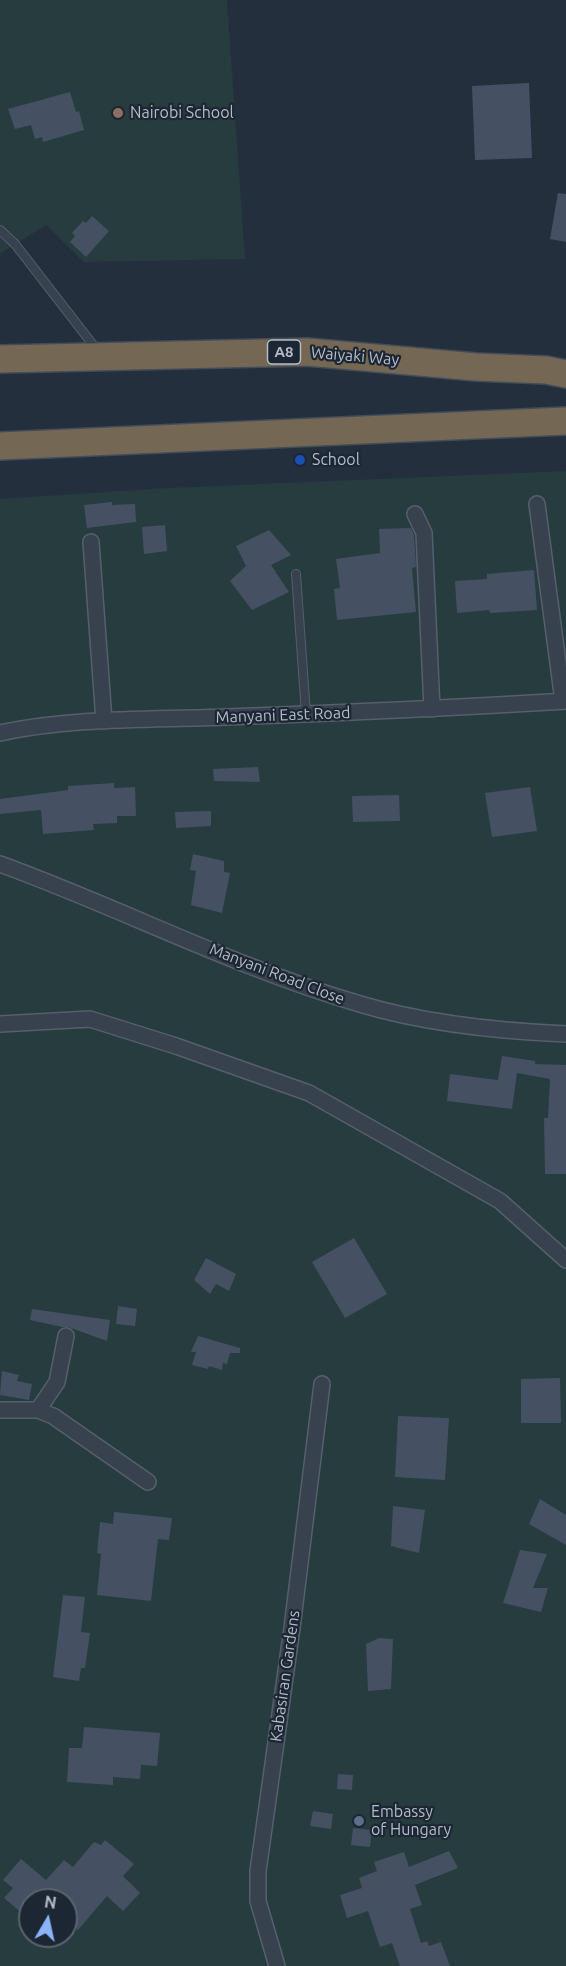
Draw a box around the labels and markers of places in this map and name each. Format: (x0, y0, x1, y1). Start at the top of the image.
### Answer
place label: Nairobi School (130, 103, 234, 123)
marker: Nairobi School (111, 106, 125, 120)
place label: School (312, 450, 360, 470)
marker: School (293, 453, 307, 467)
place label: Embassy of Hungary (371, 1802, 451, 1840)
marker: Embassy of Hungary (352, 1814, 366, 1828)

